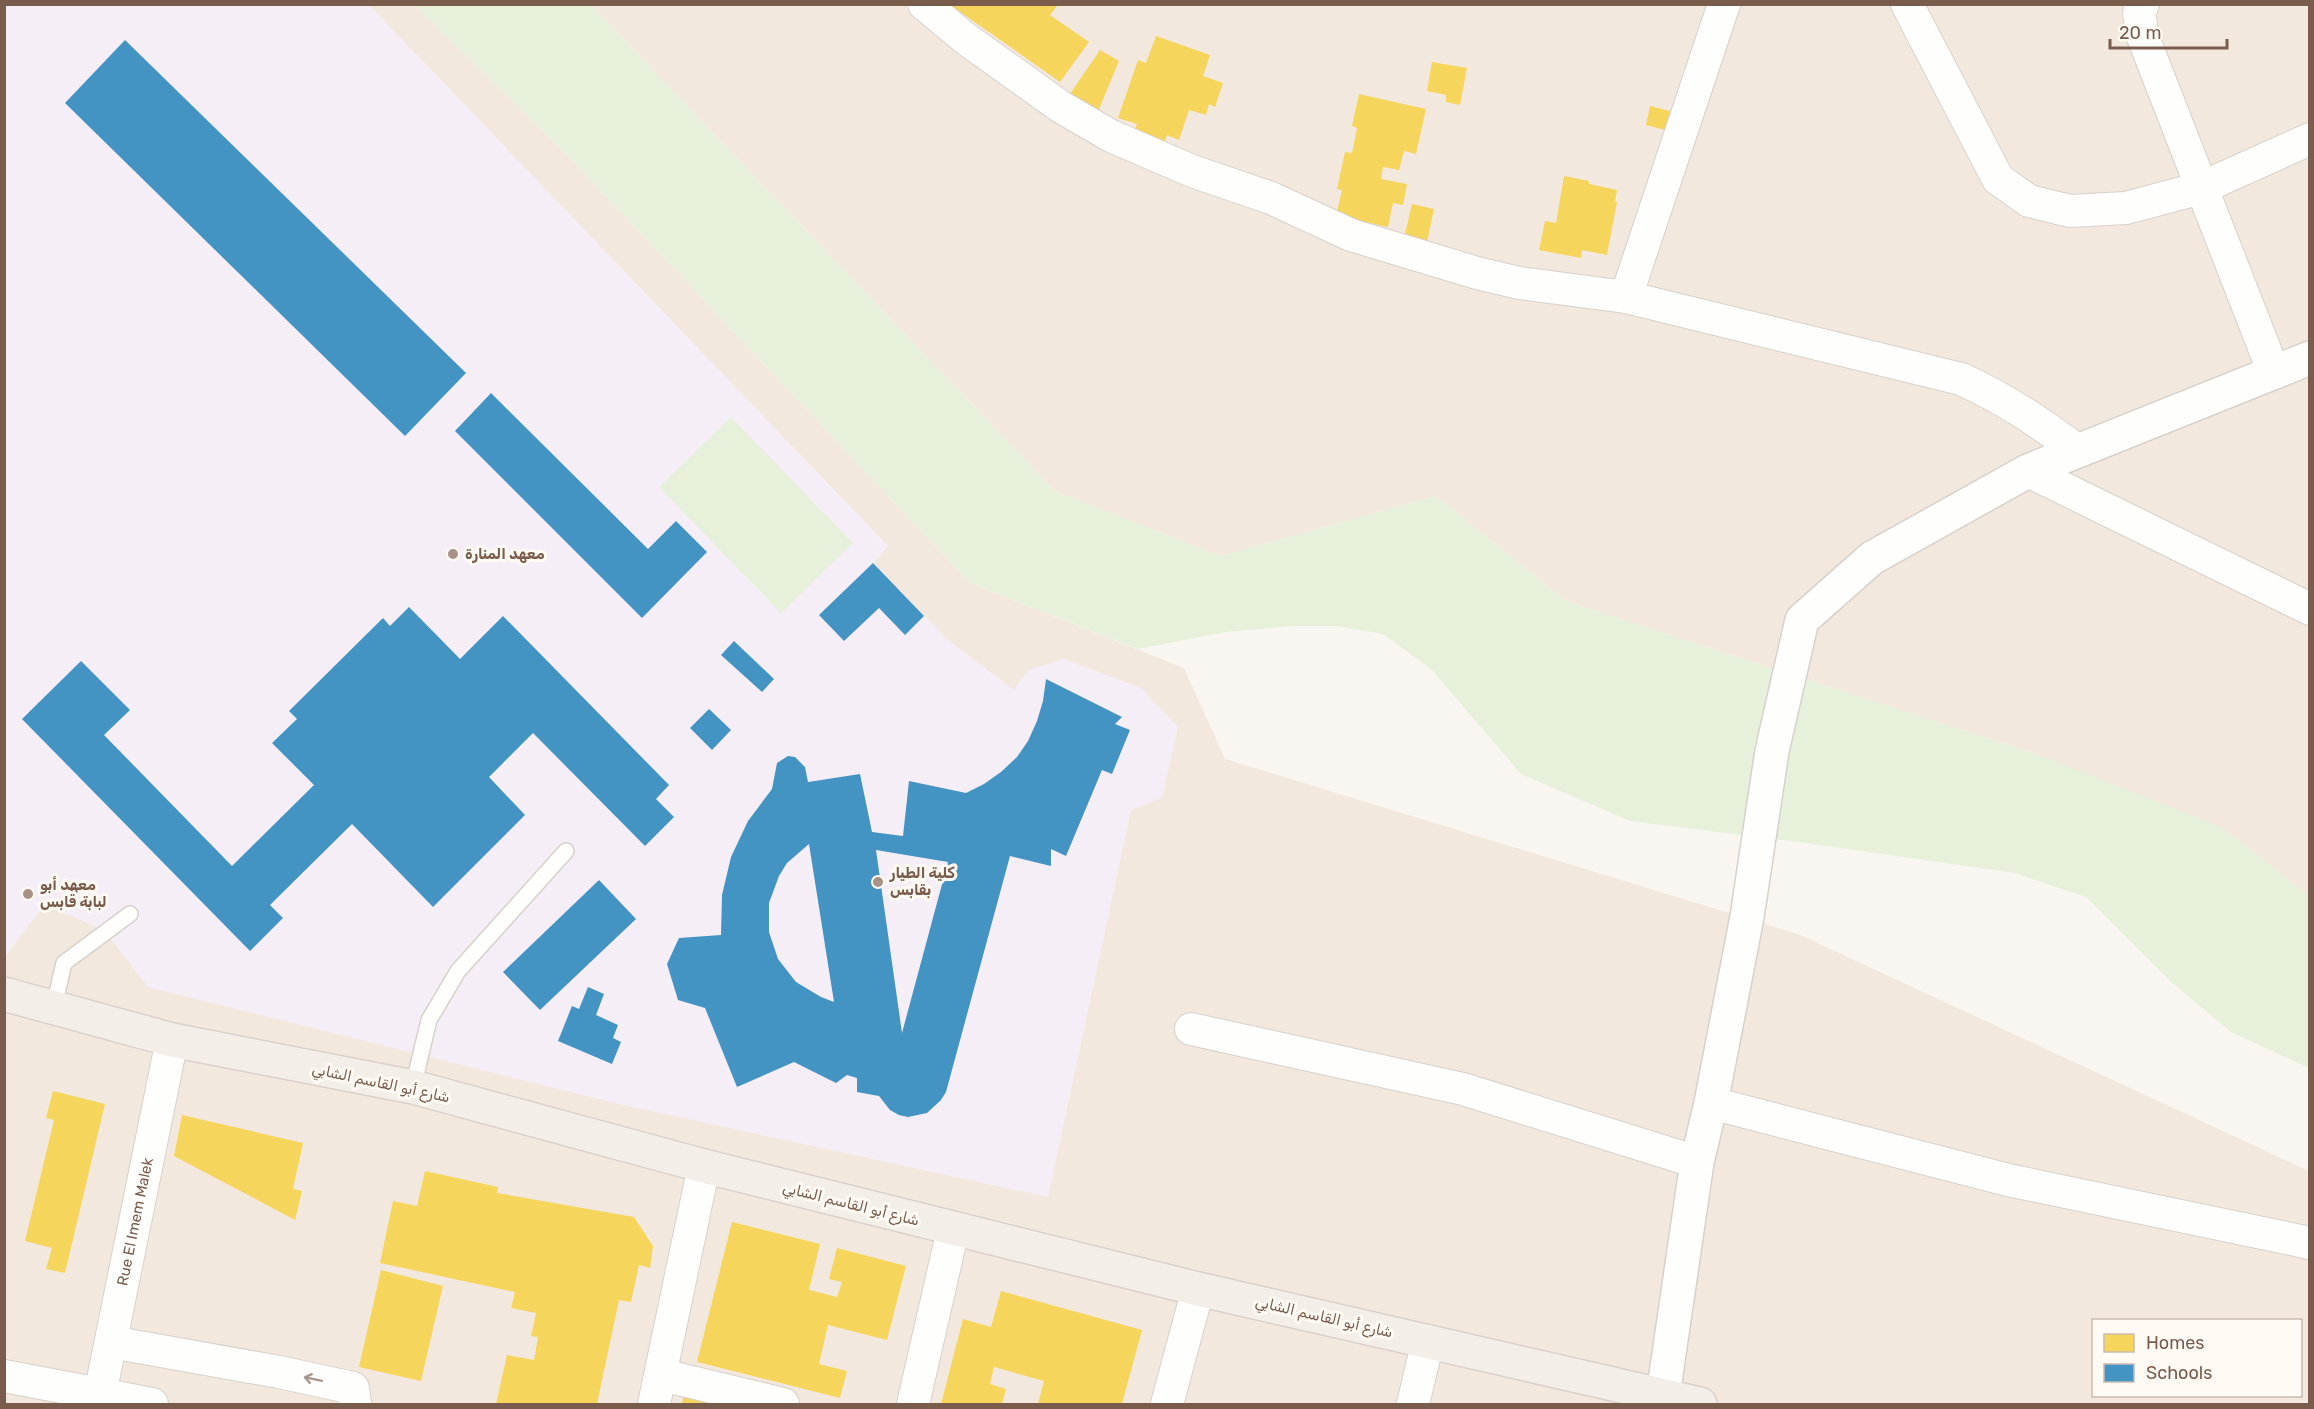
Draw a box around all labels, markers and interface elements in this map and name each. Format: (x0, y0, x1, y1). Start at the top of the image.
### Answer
scale bar (2110, 12, 2227, 50)
text: 20 m (2119, 22, 2161, 44)
place label: معهد المنارة (465, 545, 545, 563)
marker: معهد المنارة (446, 547, 460, 561)
place label: كلية الطيار بقابس (889, 864, 955, 899)
marker: كلية الطيار بقابس (871, 875, 885, 889)
place label: معهد أبو لبابة قابس (40, 876, 107, 911)
marker: معهد أبو لبابة قابس (21, 887, 35, 901)
street label: شارع أبو القاسم الشابي (310, 1060, 452, 1109)
street label: Rue El Imem Malek (113, 1156, 157, 1287)
street label: شارع أبو القاسم الشابي (780, 1178, 921, 1233)
street label: شارع أبو القاسم الشابي (1253, 1292, 1394, 1344)
legend (2092, 1319, 2302, 1397)
text: Homes (2146, 1332, 2204, 1354)
text: Schools (2146, 1362, 2212, 1384)
one-way arrow (304, 1373, 323, 1384)

